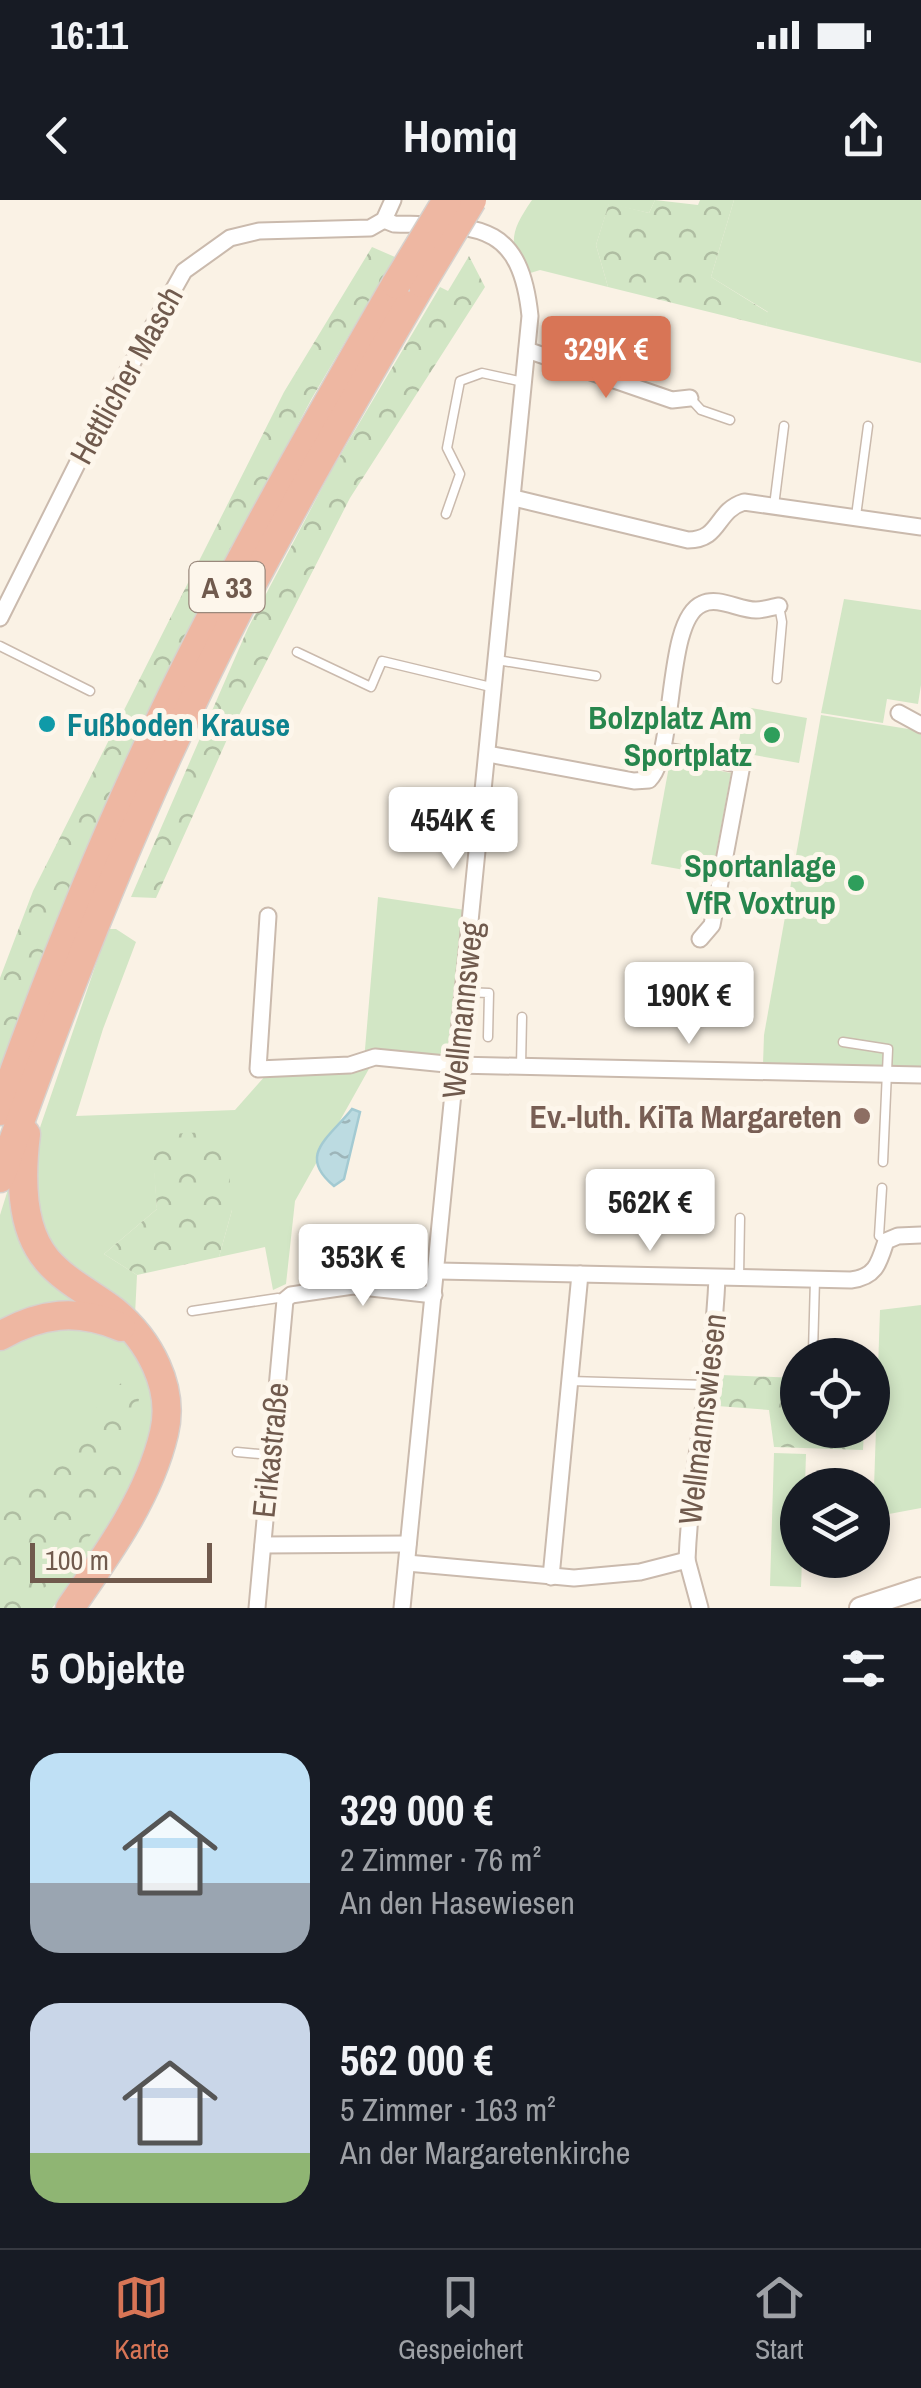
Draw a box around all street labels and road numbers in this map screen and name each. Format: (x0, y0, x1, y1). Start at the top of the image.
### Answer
street label: Hettlicher Masch (59, 278, 193, 472)
road number: A 33 (190, 562, 264, 612)
street label: Wellmannsweg (431, 919, 493, 1100)
street label: Wellmannswiesen (668, 1311, 736, 1527)
street label: Erikastraße (242, 1380, 298, 1520)

